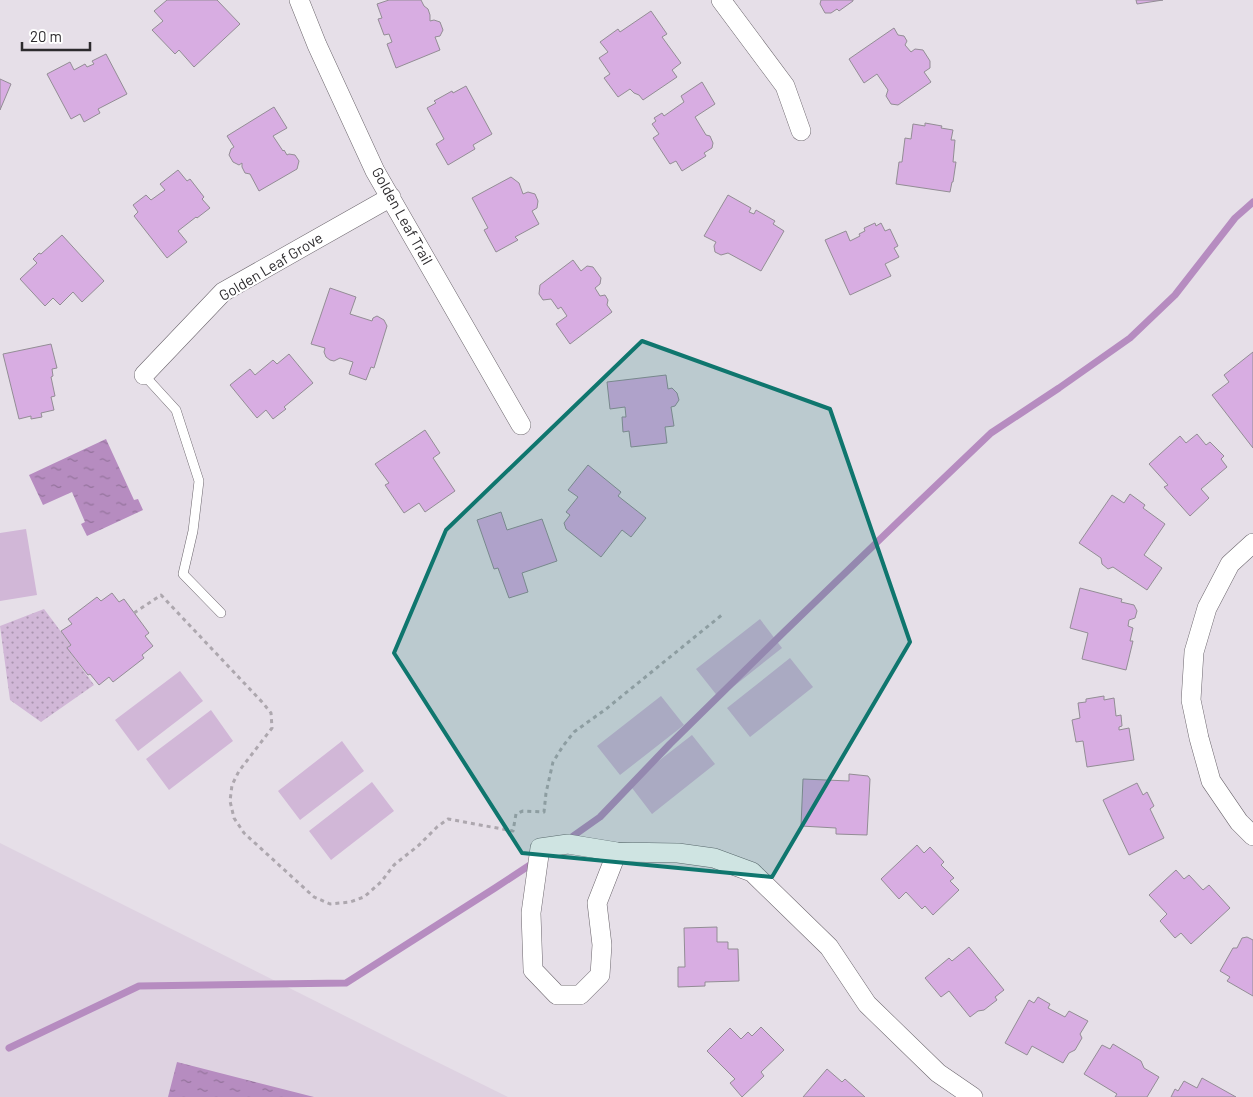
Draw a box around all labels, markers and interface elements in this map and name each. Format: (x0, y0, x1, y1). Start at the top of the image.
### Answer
scale bar (22, 20, 90, 52)
text: 20 m (30, 27, 62, 45)
street label: Golden Leaf Trail (369, 164, 437, 267)
street label: Golden Leaf Grove (215, 228, 326, 304)

